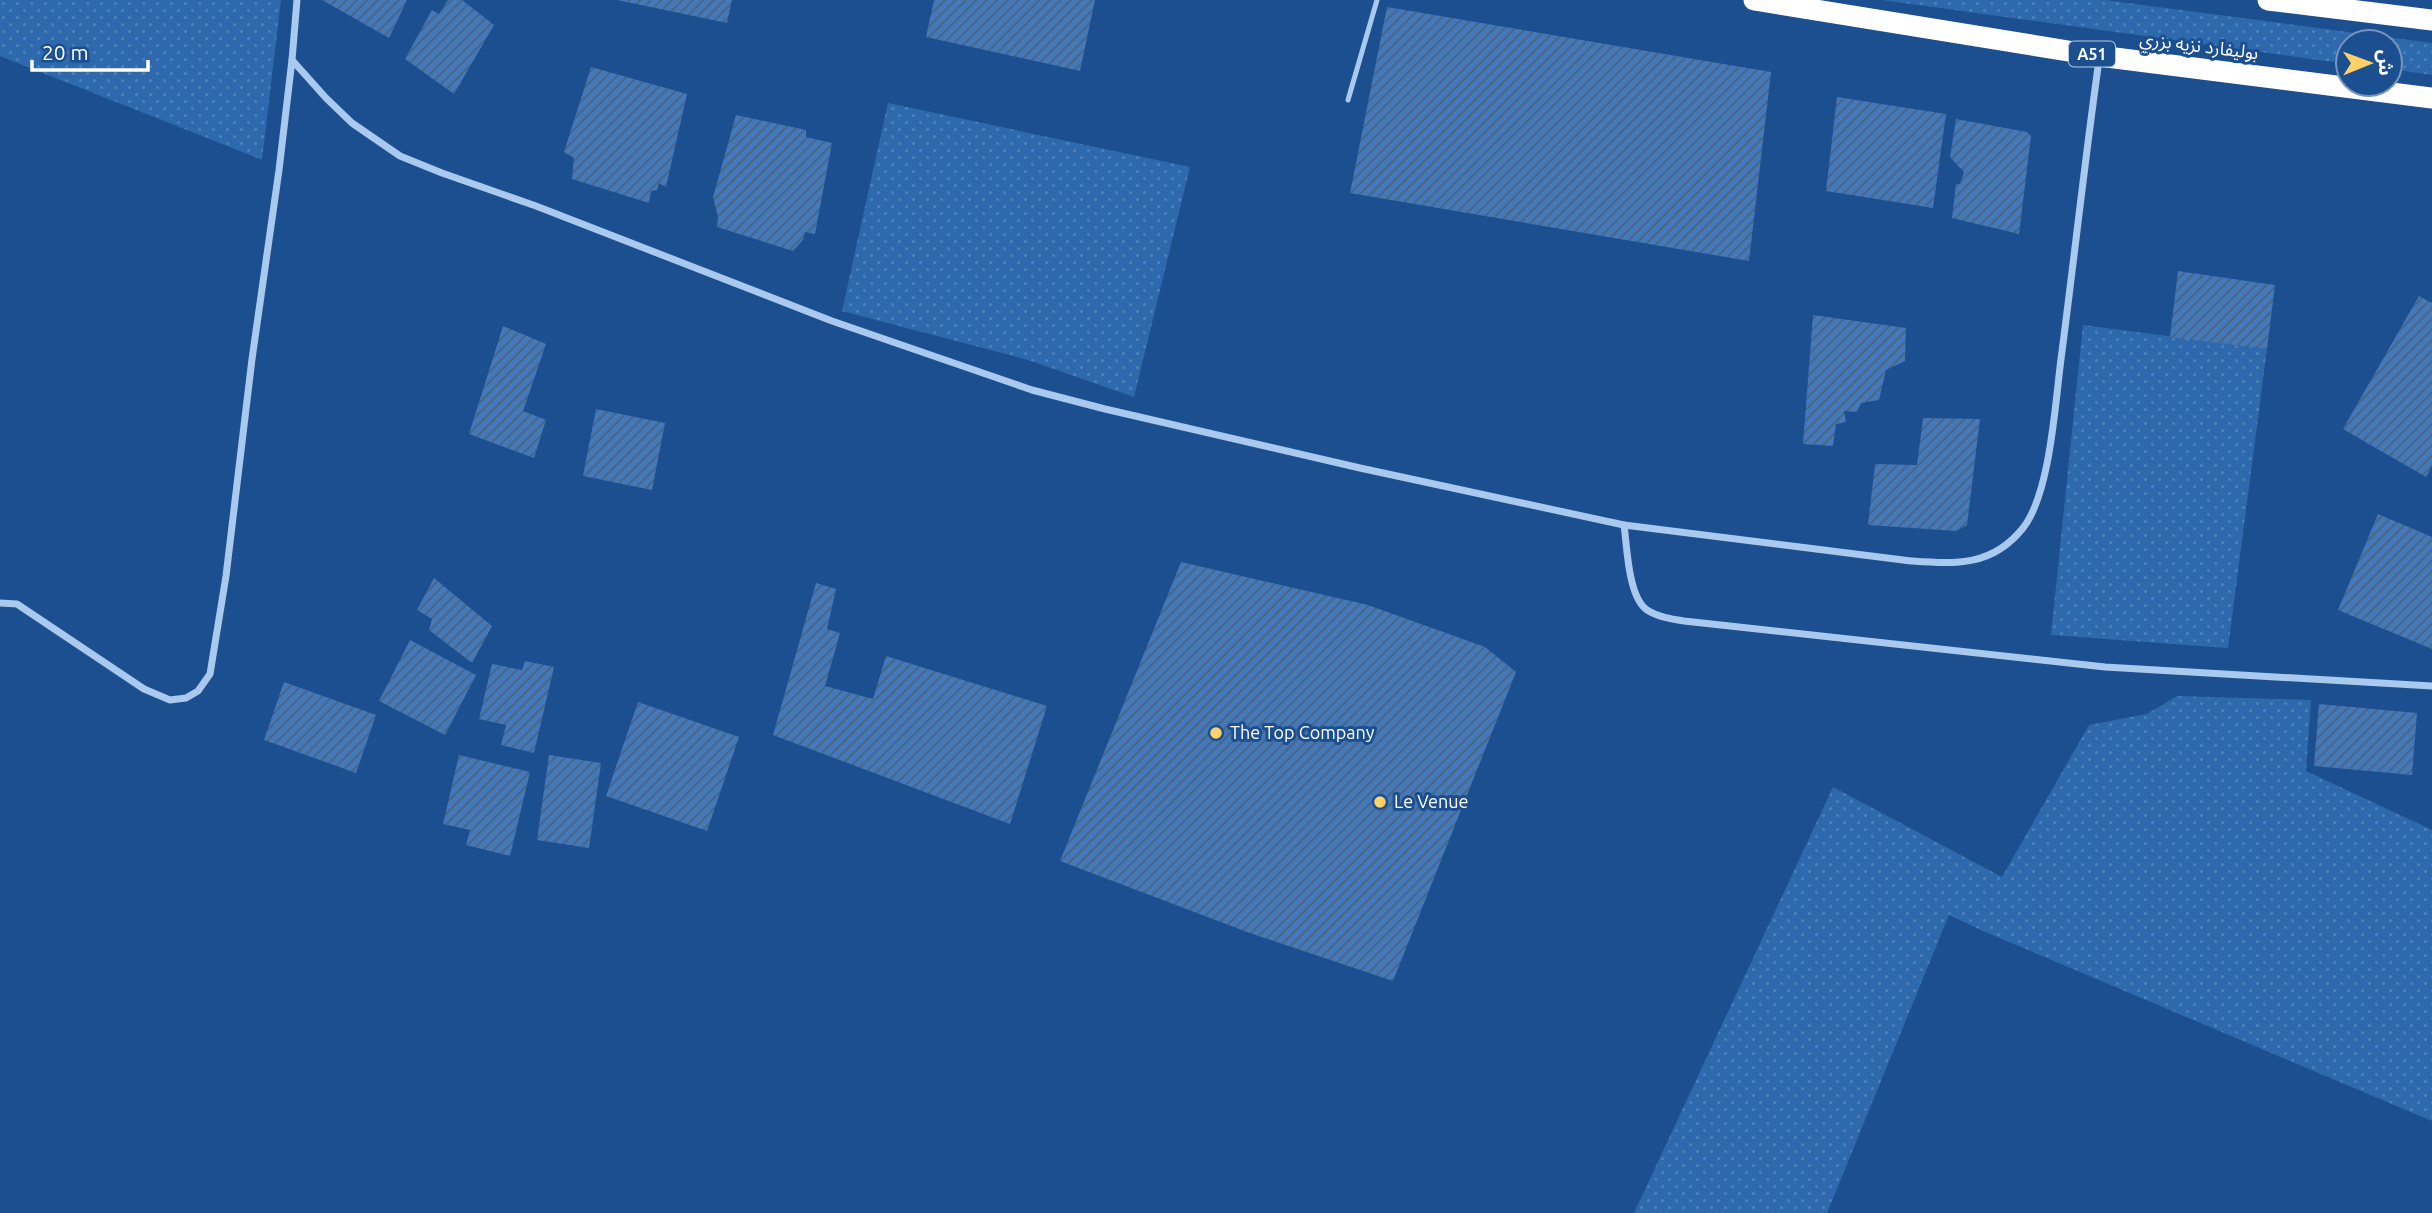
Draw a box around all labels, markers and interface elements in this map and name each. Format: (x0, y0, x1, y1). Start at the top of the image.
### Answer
scale bar (32, 28, 147, 72)
street label: بوليفارد نزيه بزري (2138, 28, 2260, 66)
north arrow (2334, 28, 2404, 98)
text: 20 m (42, 40, 89, 64)
road number: A51 (2069, 42, 2115, 66)
text: ش (2375, 49, 2397, 76)
place label: The Top Company (1230, 722, 1375, 742)
marker: The Top Company (1208, 725, 1224, 741)
place label: Le Venue (1394, 791, 1468, 811)
marker: Le Venue (1372, 794, 1388, 810)

